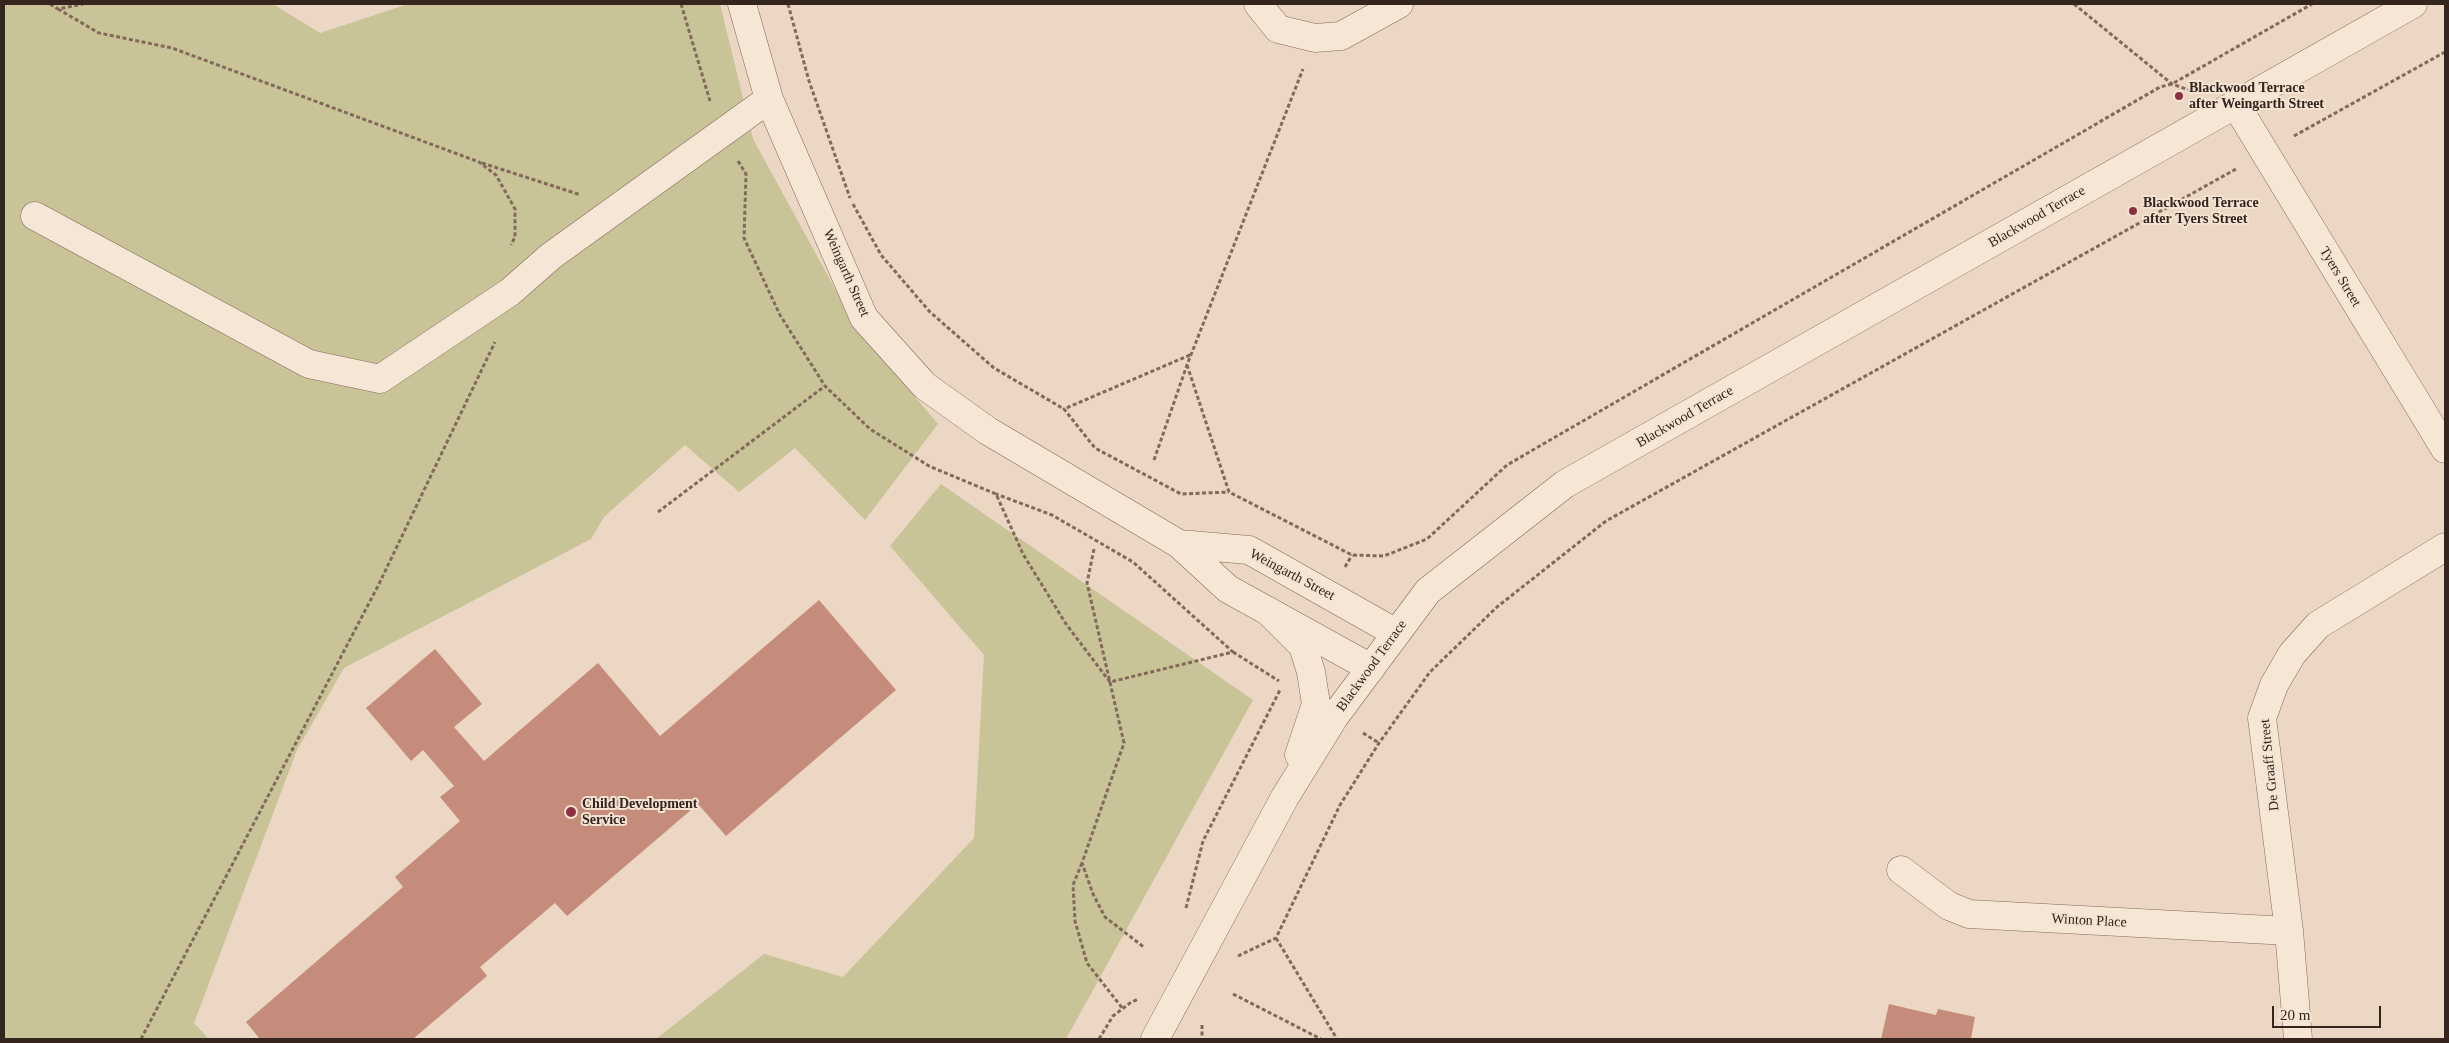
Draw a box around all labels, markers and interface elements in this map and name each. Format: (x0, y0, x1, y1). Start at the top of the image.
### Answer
place label: Blackwood Terrace after Weingarth Street (2189, 80, 2324, 112)
marker: Blackwood Terrace after Weingarth Street (2173, 90, 2185, 102)
street label: Blackwood Terrace (1986, 182, 2088, 252)
place label: Blackwood Terrace after Tyers Street (2143, 195, 2259, 228)
marker: Blackwood Terrace after Tyers Street (2127, 205, 2139, 217)
street label: Weingarth Street (819, 227, 873, 319)
street label: Tyers Street (2316, 244, 2364, 310)
street label: Blackwood Terrace (1634, 382, 1736, 452)
street label: Weingarth Street (1247, 545, 1337, 605)
street label: Blackwood Terrace (1333, 617, 1411, 715)
street label: De Graaff Street (2257, 718, 2283, 812)
place label: Child Development Service (582, 796, 698, 829)
marker: Child Development Service (564, 805, 578, 819)
street label: Winton Place (2051, 911, 2127, 931)
scale bar (2274, 996, 2383, 1028)
text: 20 m (2280, 1007, 2310, 1023)

